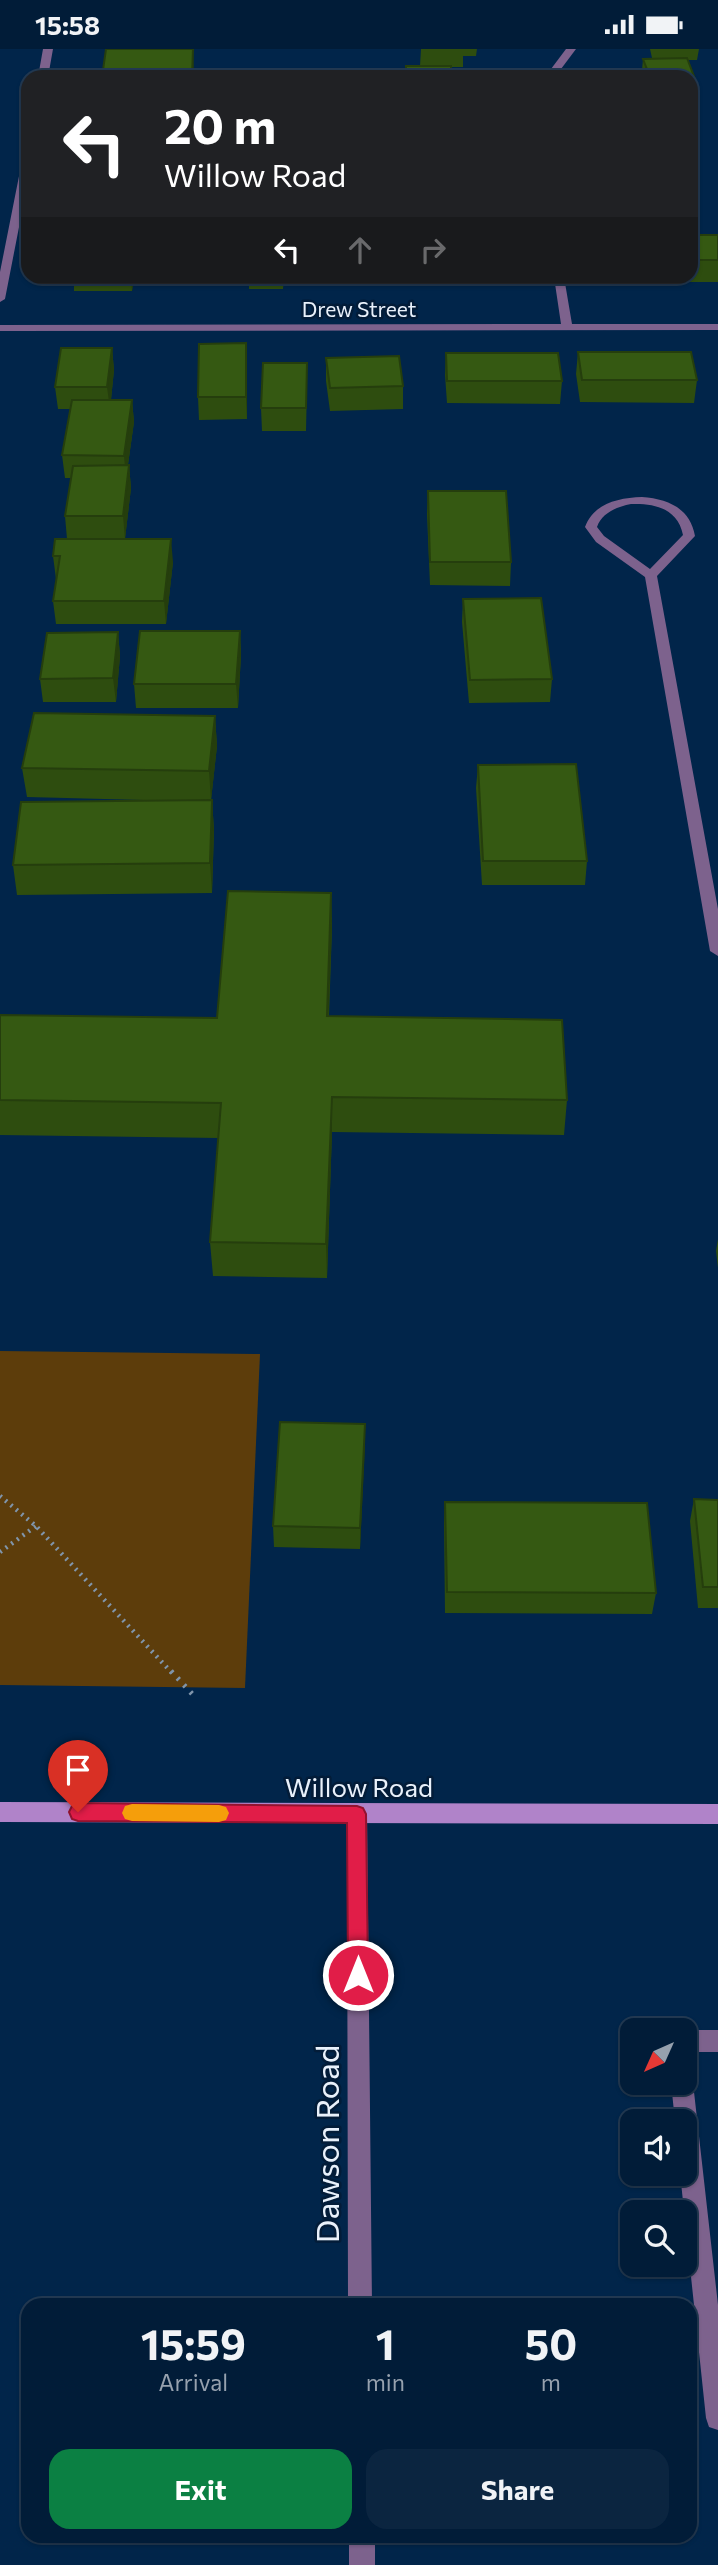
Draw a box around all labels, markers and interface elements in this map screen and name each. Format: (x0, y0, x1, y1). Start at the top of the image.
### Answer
text: 15:58 (35, 9, 100, 40)
text: 20 m (164, 94, 276, 154)
icon: left (49, 98, 140, 189)
text: Willow Road (164, 154, 346, 194)
icon: left (268, 231, 306, 269)
icon: ahead (341, 231, 379, 269)
icon: right (414, 231, 452, 269)
street label: Drew Street (302, 296, 416, 321)
pin (48, 1740, 108, 1812)
icon: arrive (59, 1751, 97, 1789)
street label: Willow Road (285, 1771, 433, 1802)
position arrow (321, 1938, 395, 2012)
north arrow (620, 2018, 696, 2095)
map controls (620, 2018, 697, 2277)
street label: Dawson Road (306, 2045, 346, 2243)
button: sound (620, 2109, 697, 2186)
button: search (620, 2200, 697, 2277)
text: 15:59 (141, 2317, 246, 2369)
text: 1 (376, 2317, 395, 2369)
text: 50 (525, 2317, 577, 2369)
text: Arrival (159, 2368, 228, 2396)
text: min (366, 2368, 405, 2396)
text: m (541, 2368, 561, 2396)
button: Exit (49, 2449, 352, 2529)
button: Share (366, 2449, 669, 2529)

